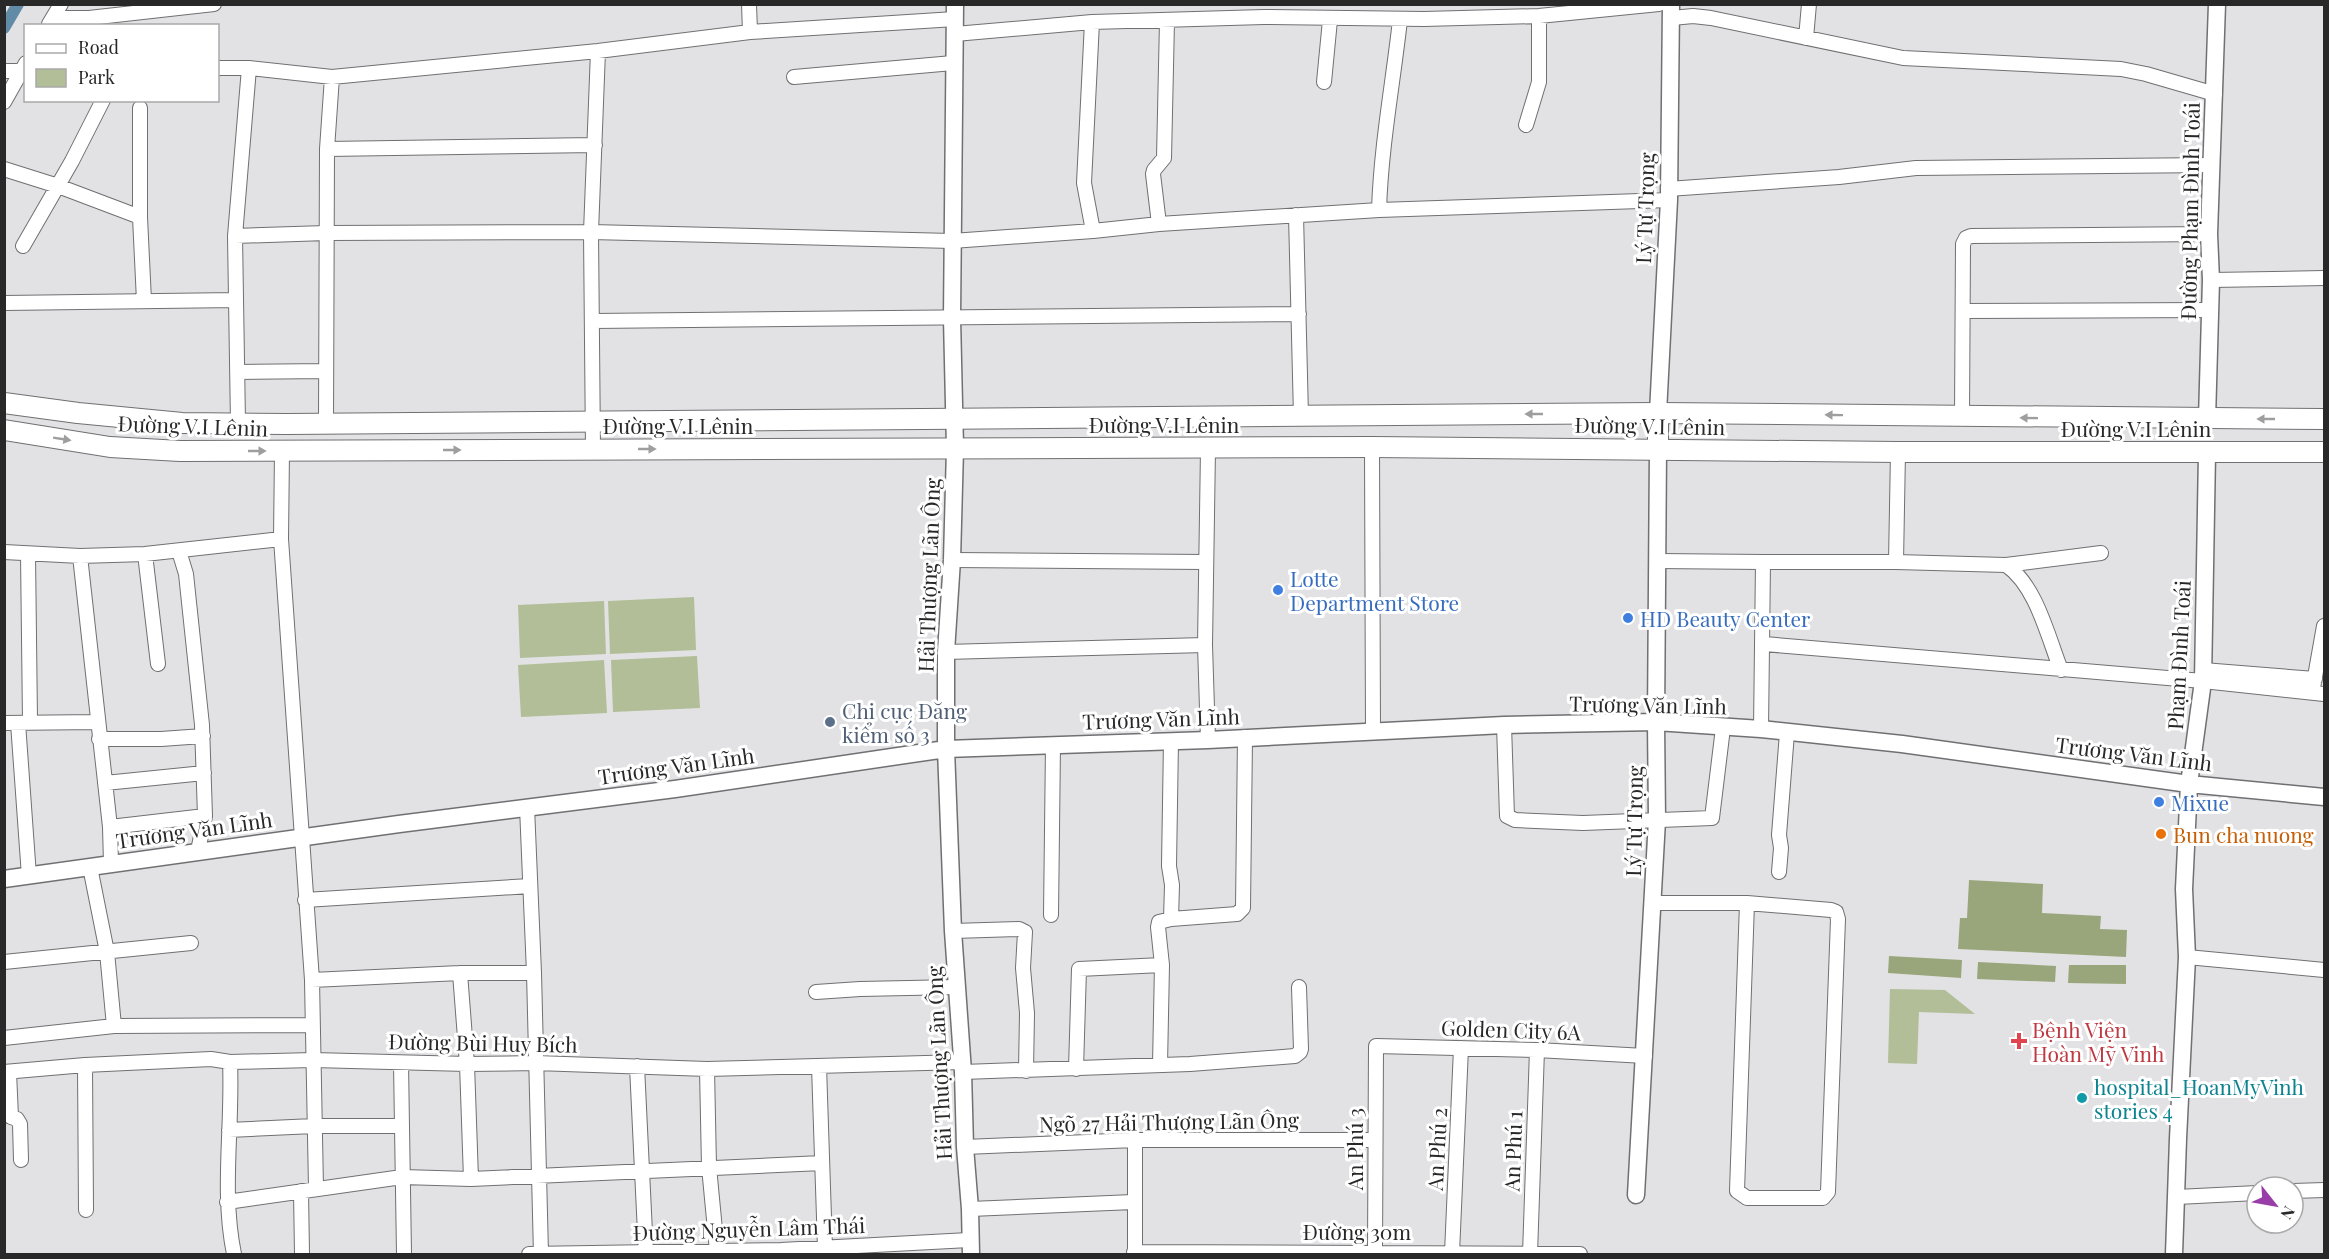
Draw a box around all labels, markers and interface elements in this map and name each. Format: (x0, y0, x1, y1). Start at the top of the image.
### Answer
legend (24, 24, 219, 102)
text: Road (78, 35, 119, 59)
text: Park (78, 65, 115, 89)
street label: Đường Phạm Đình Toái (2173, 102, 2205, 320)
street label: Lý Tự Trọng (1628, 152, 1660, 264)
street label: Đường V.I Lênin (117, 408, 269, 442)
one-way arrow (1525, 409, 1544, 419)
street label: Đường V.I Lênin (1089, 410, 1240, 438)
street label: Đường V.I Lênin (1575, 410, 1726, 440)
one-way arrow (1825, 410, 1844, 420)
street label: Đường V.I Lênin (603, 411, 754, 439)
one-way arrow (2020, 413, 2039, 423)
street label: Đường V.I Lênin (2061, 414, 2212, 442)
one-way arrow (2257, 414, 2276, 424)
one-way arrow (53, 435, 72, 444)
one-way arrow (637, 444, 656, 454)
one-way arrow (442, 445, 461, 455)
one-way arrow (247, 446, 266, 456)
street label: Hải Thượng Lãn Ông (911, 477, 945, 673)
place label: Lotte Department Store (1290, 564, 1459, 616)
street label: Phạm Đình Toái (2160, 579, 2196, 731)
marker: Lotte Department Store (1271, 583, 1285, 597)
place label: HD Beauty Center (1640, 604, 1811, 632)
marker: HD Beauty Center (1621, 611, 1635, 625)
street label: Trương Văn Lĩnh (1569, 689, 1728, 719)
place label: Chi cục Đăng kiểm số 3 (842, 696, 967, 748)
street label: Trương Văn Lĩnh (1082, 701, 1241, 735)
marker: Chi cục Đăng kiểm số 3 (823, 715, 837, 729)
street label: Trương Văn Lĩnh (2054, 730, 2215, 777)
street label: Trương Văn Lĩnh (596, 740, 757, 790)
street label: Lý Tự Trọng (1618, 765, 1648, 877)
place label: Mixue (2171, 788, 2229, 816)
marker: Mixue (2152, 795, 2166, 809)
street label: Trương Văn Lĩnh (114, 804, 275, 854)
place label: Bun cha nuong (2173, 820, 2314, 848)
marker: Bun cha nuong (2154, 827, 2168, 841)
street label: Hải Thượng Lãn Ông (919, 965, 957, 1161)
street label: Golden City 6A (1441, 1013, 1582, 1045)
place label: Bệnh Viện Hoàn Mỹ Vinh (2032, 1015, 2165, 1067)
street label: Đường Bùi Huy Bích (388, 1026, 578, 1058)
marker: Bệnh Viện Hoàn Mỹ Vinh (2010, 1032, 2028, 1050)
place label: hospital_HoanMyVinh stories 4 (2094, 1072, 2305, 1124)
marker: hospital_HoanMyVinh stories 4 (2075, 1091, 2089, 1105)
street label: Ngõ 27 Hải Thượng Lãn Ông (1039, 1105, 1299, 1137)
street label: An Phú 2 (1420, 1107, 1452, 1192)
street label: An Phú 3 (1340, 1108, 1368, 1191)
street label: An Phú 1 (1497, 1110, 1527, 1193)
north arrow (2245, 1175, 2305, 1235)
text: N (2276, 1203, 2300, 1224)
street label: Đường Nguyễn Lâm Thái (632, 1210, 866, 1246)
street label: Đường 30m (1303, 1217, 1411, 1245)

